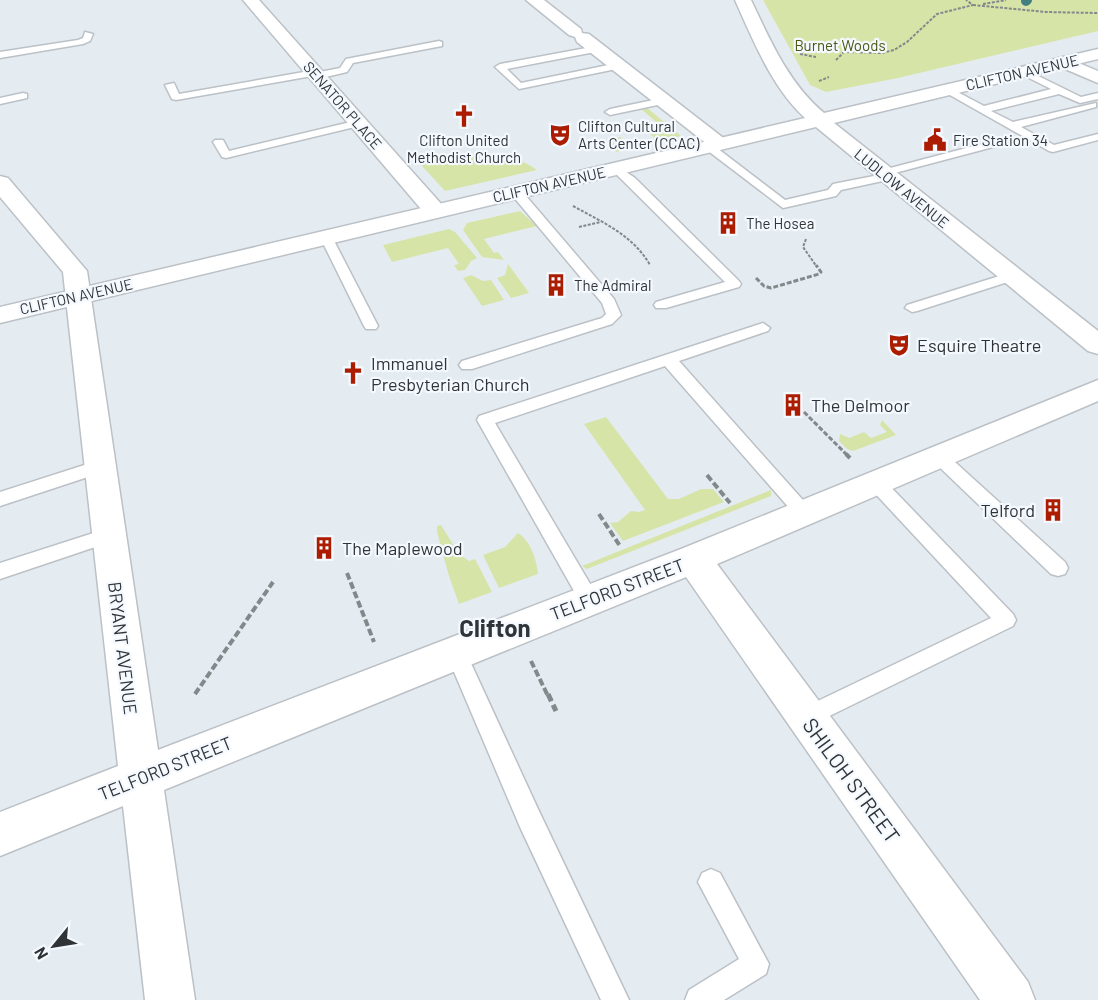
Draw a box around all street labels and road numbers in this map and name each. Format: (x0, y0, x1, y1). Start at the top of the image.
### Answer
street label: CLIFTON AVENUE (964, 50, 1080, 94)
street label: SENATOR PLACE (300, 57, 386, 153)
street label: LUDLOW AVENUE (851, 144, 953, 232)
street label: CLIFTON AVENUE (491, 162, 607, 206)
street label: CLIFTON AVENUE (18, 274, 134, 318)
street label: TELFORD STREET (547, 553, 687, 625)
street label: BRYANT AVENUE (104, 580, 142, 716)
street label: SHILOH STREET (798, 713, 906, 847)
street label: TELFORD STREET (95, 731, 235, 805)

